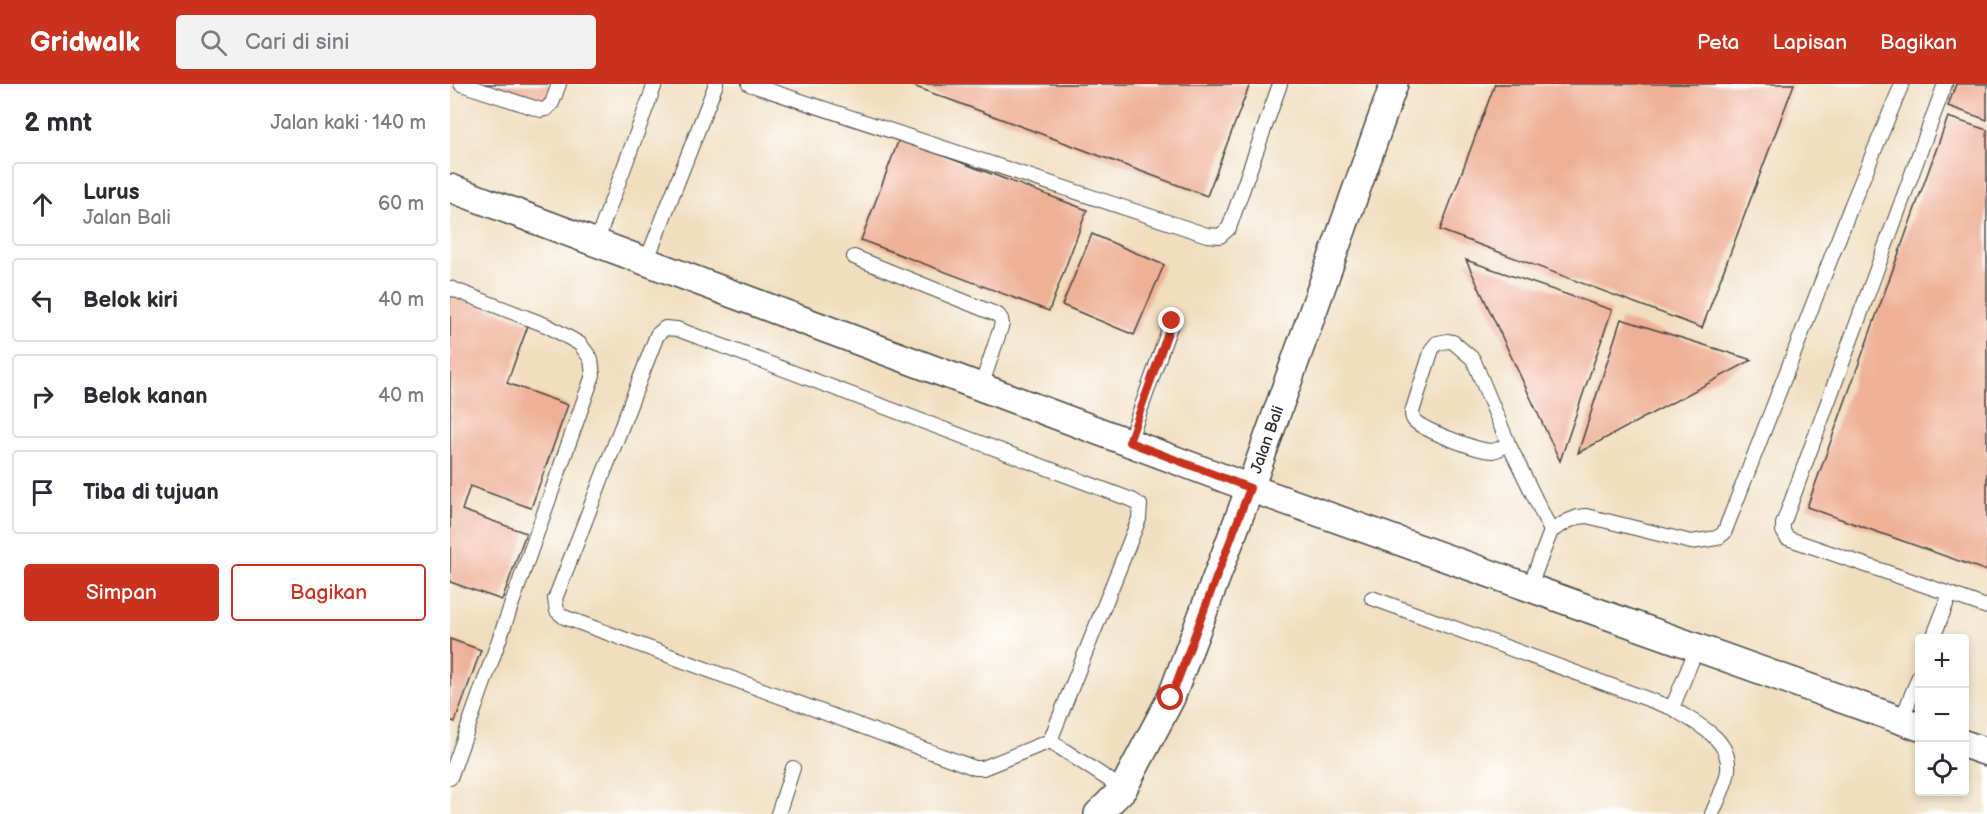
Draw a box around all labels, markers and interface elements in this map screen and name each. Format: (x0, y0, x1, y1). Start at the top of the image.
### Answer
search box (176, 15, 596, 69)
text: Gridwalk (30, 26, 140, 59)
icon: search (197, 26, 230, 59)
text: Cari di sini (245, 29, 349, 56)
text: Peta (1697, 30, 1739, 55)
text: Lapisan (1772, 30, 1847, 55)
text: Bagikan (1880, 30, 1957, 55)
text: 2 mnt (24, 108, 92, 139)
text: Jalan kaki · 140 m (270, 111, 426, 135)
text: Lurus (83, 179, 139, 206)
icon: ahead (26, 188, 59, 221)
text: 60 m (378, 192, 424, 216)
text: Jalan Bali (83, 206, 171, 230)
icon: left (26, 284, 59, 317)
text: Belok kiri (83, 287, 178, 314)
text: 40 m (378, 288, 424, 312)
route end (1158, 307, 1184, 333)
icon: right (26, 380, 59, 413)
text: Belok kanan (83, 383, 208, 410)
text: 40 m (378, 384, 424, 408)
street label: Jalan Bali (1246, 403, 1288, 476)
icon: arrive (26, 476, 59, 509)
text: Tiba di tujuan (83, 479, 219, 506)
button: Simpan (24, 564, 219, 621)
button: Bagikan (231, 564, 426, 621)
map controls (1915, 634, 1969, 796)
button: + (1915, 634, 1969, 688)
route start (1157, 684, 1183, 710)
button: − (1915, 688, 1969, 742)
button: locate (1915, 742, 1969, 796)

